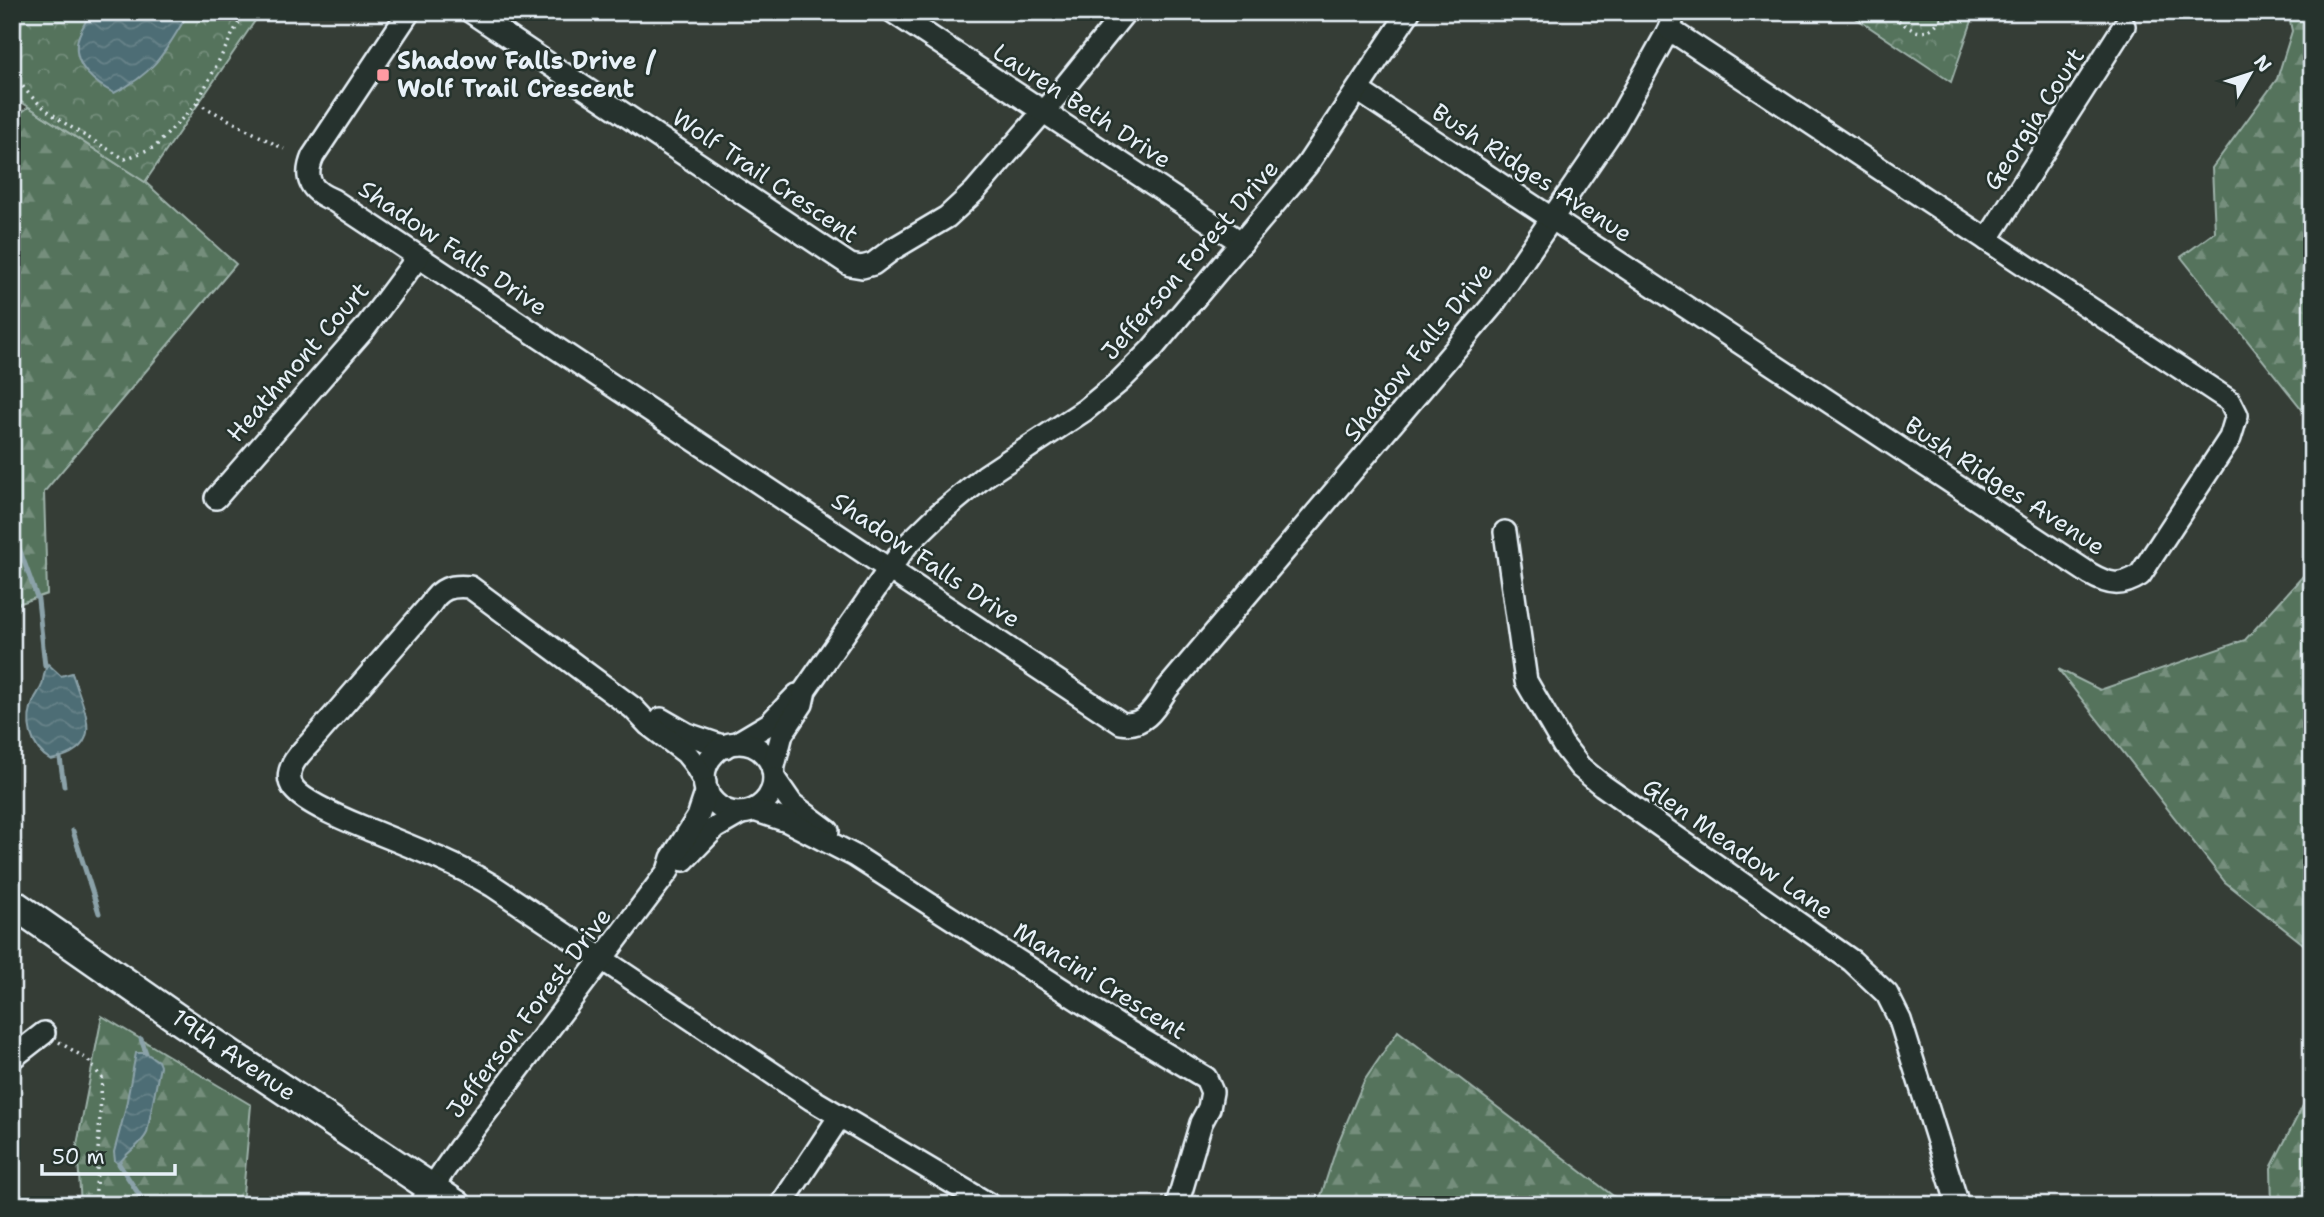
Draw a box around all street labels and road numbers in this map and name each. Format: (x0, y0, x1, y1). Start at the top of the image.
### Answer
street label: Lauren Beth Drive (987, 36, 1177, 176)
street label: Georgia Court (1976, 42, 2092, 196)
street label: Bush Ridges Avenue (1426, 96, 1638, 250)
street label: Wolf Trail Crescent (665, 102, 865, 250)
street label: Jefferson Forest Drive (1094, 153, 1286, 367)
street label: Shadow Falls Drive (352, 173, 554, 323)
street label: Shadow Falls Drive (1336, 256, 1500, 448)
street label: Heathmont Court (220, 275, 376, 449)
street label: Bush Ridges Avenue (1899, 409, 2111, 563)
street label: Shadow Falls Drive (825, 485, 1027, 635)
street label: Glen Meadow Lane (1636, 771, 1840, 927)
street label: Jefferson Forest Drive (439, 901, 619, 1125)
street label: Mancini Crescent (1007, 915, 1193, 1047)
street label: 19th Avenue (166, 1002, 302, 1108)

